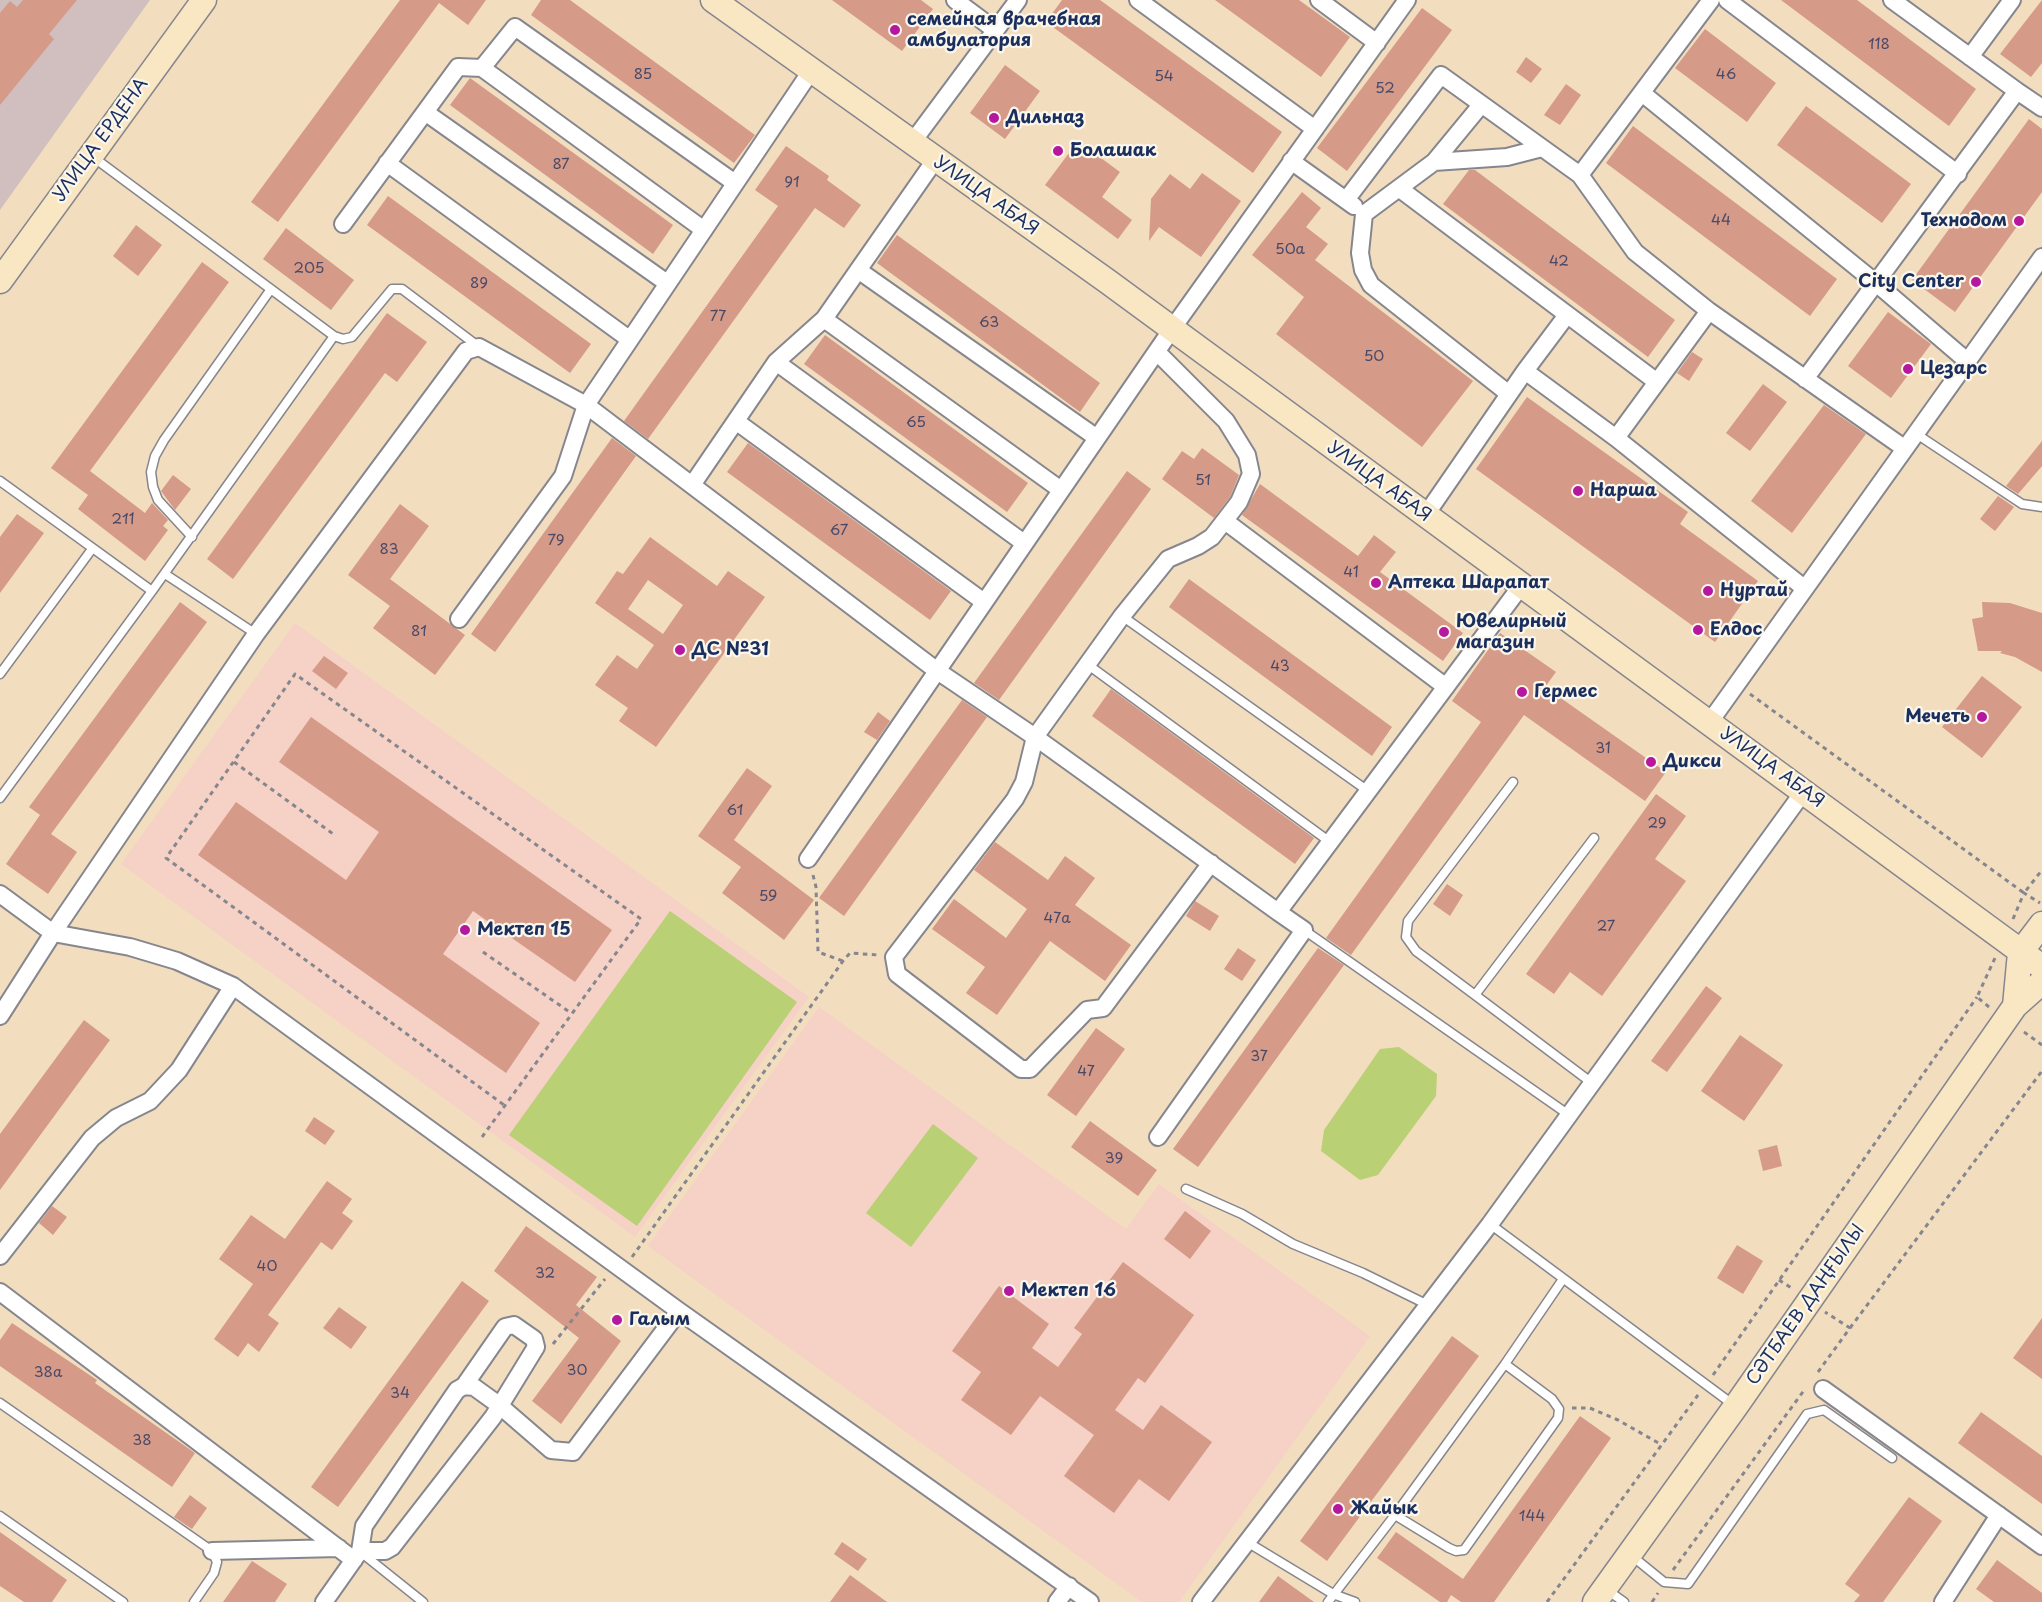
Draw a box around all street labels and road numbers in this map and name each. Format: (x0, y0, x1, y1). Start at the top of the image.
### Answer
street label: УЛИЦА ЕРДЕНА (49, 74, 153, 206)
street label: УЛИЦА АБАЯ (929, 152, 1043, 240)
street label: УЛИЦА АБАЯ (1323, 437, 1435, 527)
street label: УЛИЦА АБАЯ (1716, 723, 1828, 813)
street label: СӘТБАЕВ ДАҢҒЫЛЫ (1742, 1221, 1870, 1389)

